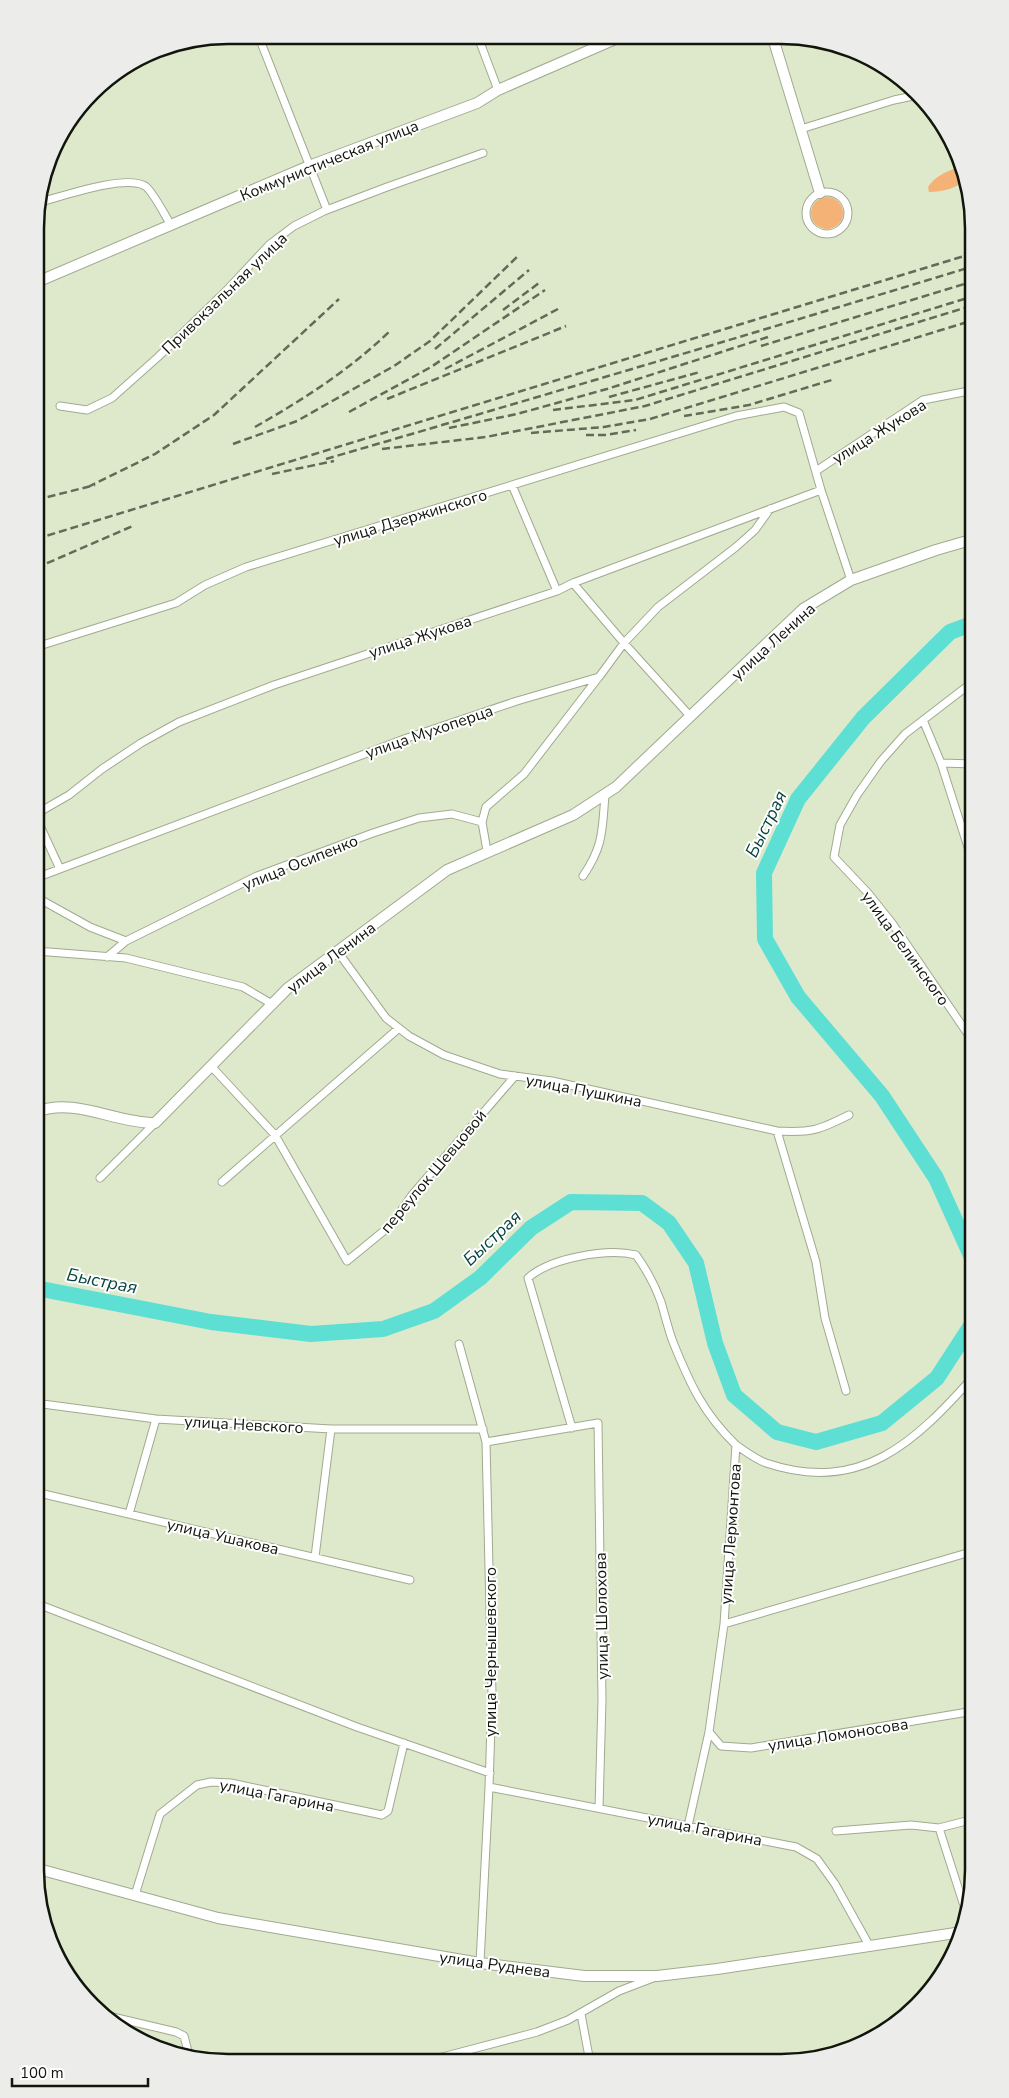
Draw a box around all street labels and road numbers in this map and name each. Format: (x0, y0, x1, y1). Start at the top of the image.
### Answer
street label: Коммунистическая улица (237, 115, 422, 207)
street label: Привокзальная улица (157, 228, 292, 360)
street label: улица Жукова (828, 394, 931, 470)
street label: улица Дзержинского (331, 484, 490, 552)
street label: улица Ленина (727, 598, 820, 685)
street label: улица Жукова (366, 610, 475, 664)
street label: улица Мухоперца (362, 700, 496, 764)
street label: улица Осипенко (239, 830, 361, 896)
street label: улица Белинского (856, 887, 954, 1010)
street label: улица Ленина (283, 917, 381, 998)
street label: улица Пушкина (524, 1069, 644, 1113)
street label: переулок Шевцовой (376, 1105, 492, 1238)
street label: улица Невского (184, 1411, 304, 1439)
street label: улица Лермонтова (715, 1463, 747, 1605)
street label: улица Ушакова (165, 1513, 281, 1561)
street label: улица Шолохова (590, 1552, 614, 1680)
street label: улица Чернышевского (480, 1567, 502, 1737)
street label: улица Ломоносова (766, 1713, 910, 1757)
street label: улица Гагарина (218, 1774, 336, 1818)
street label: улица Гагарина (646, 1808, 764, 1852)
street label: улица Руднева (438, 1946, 552, 1984)

